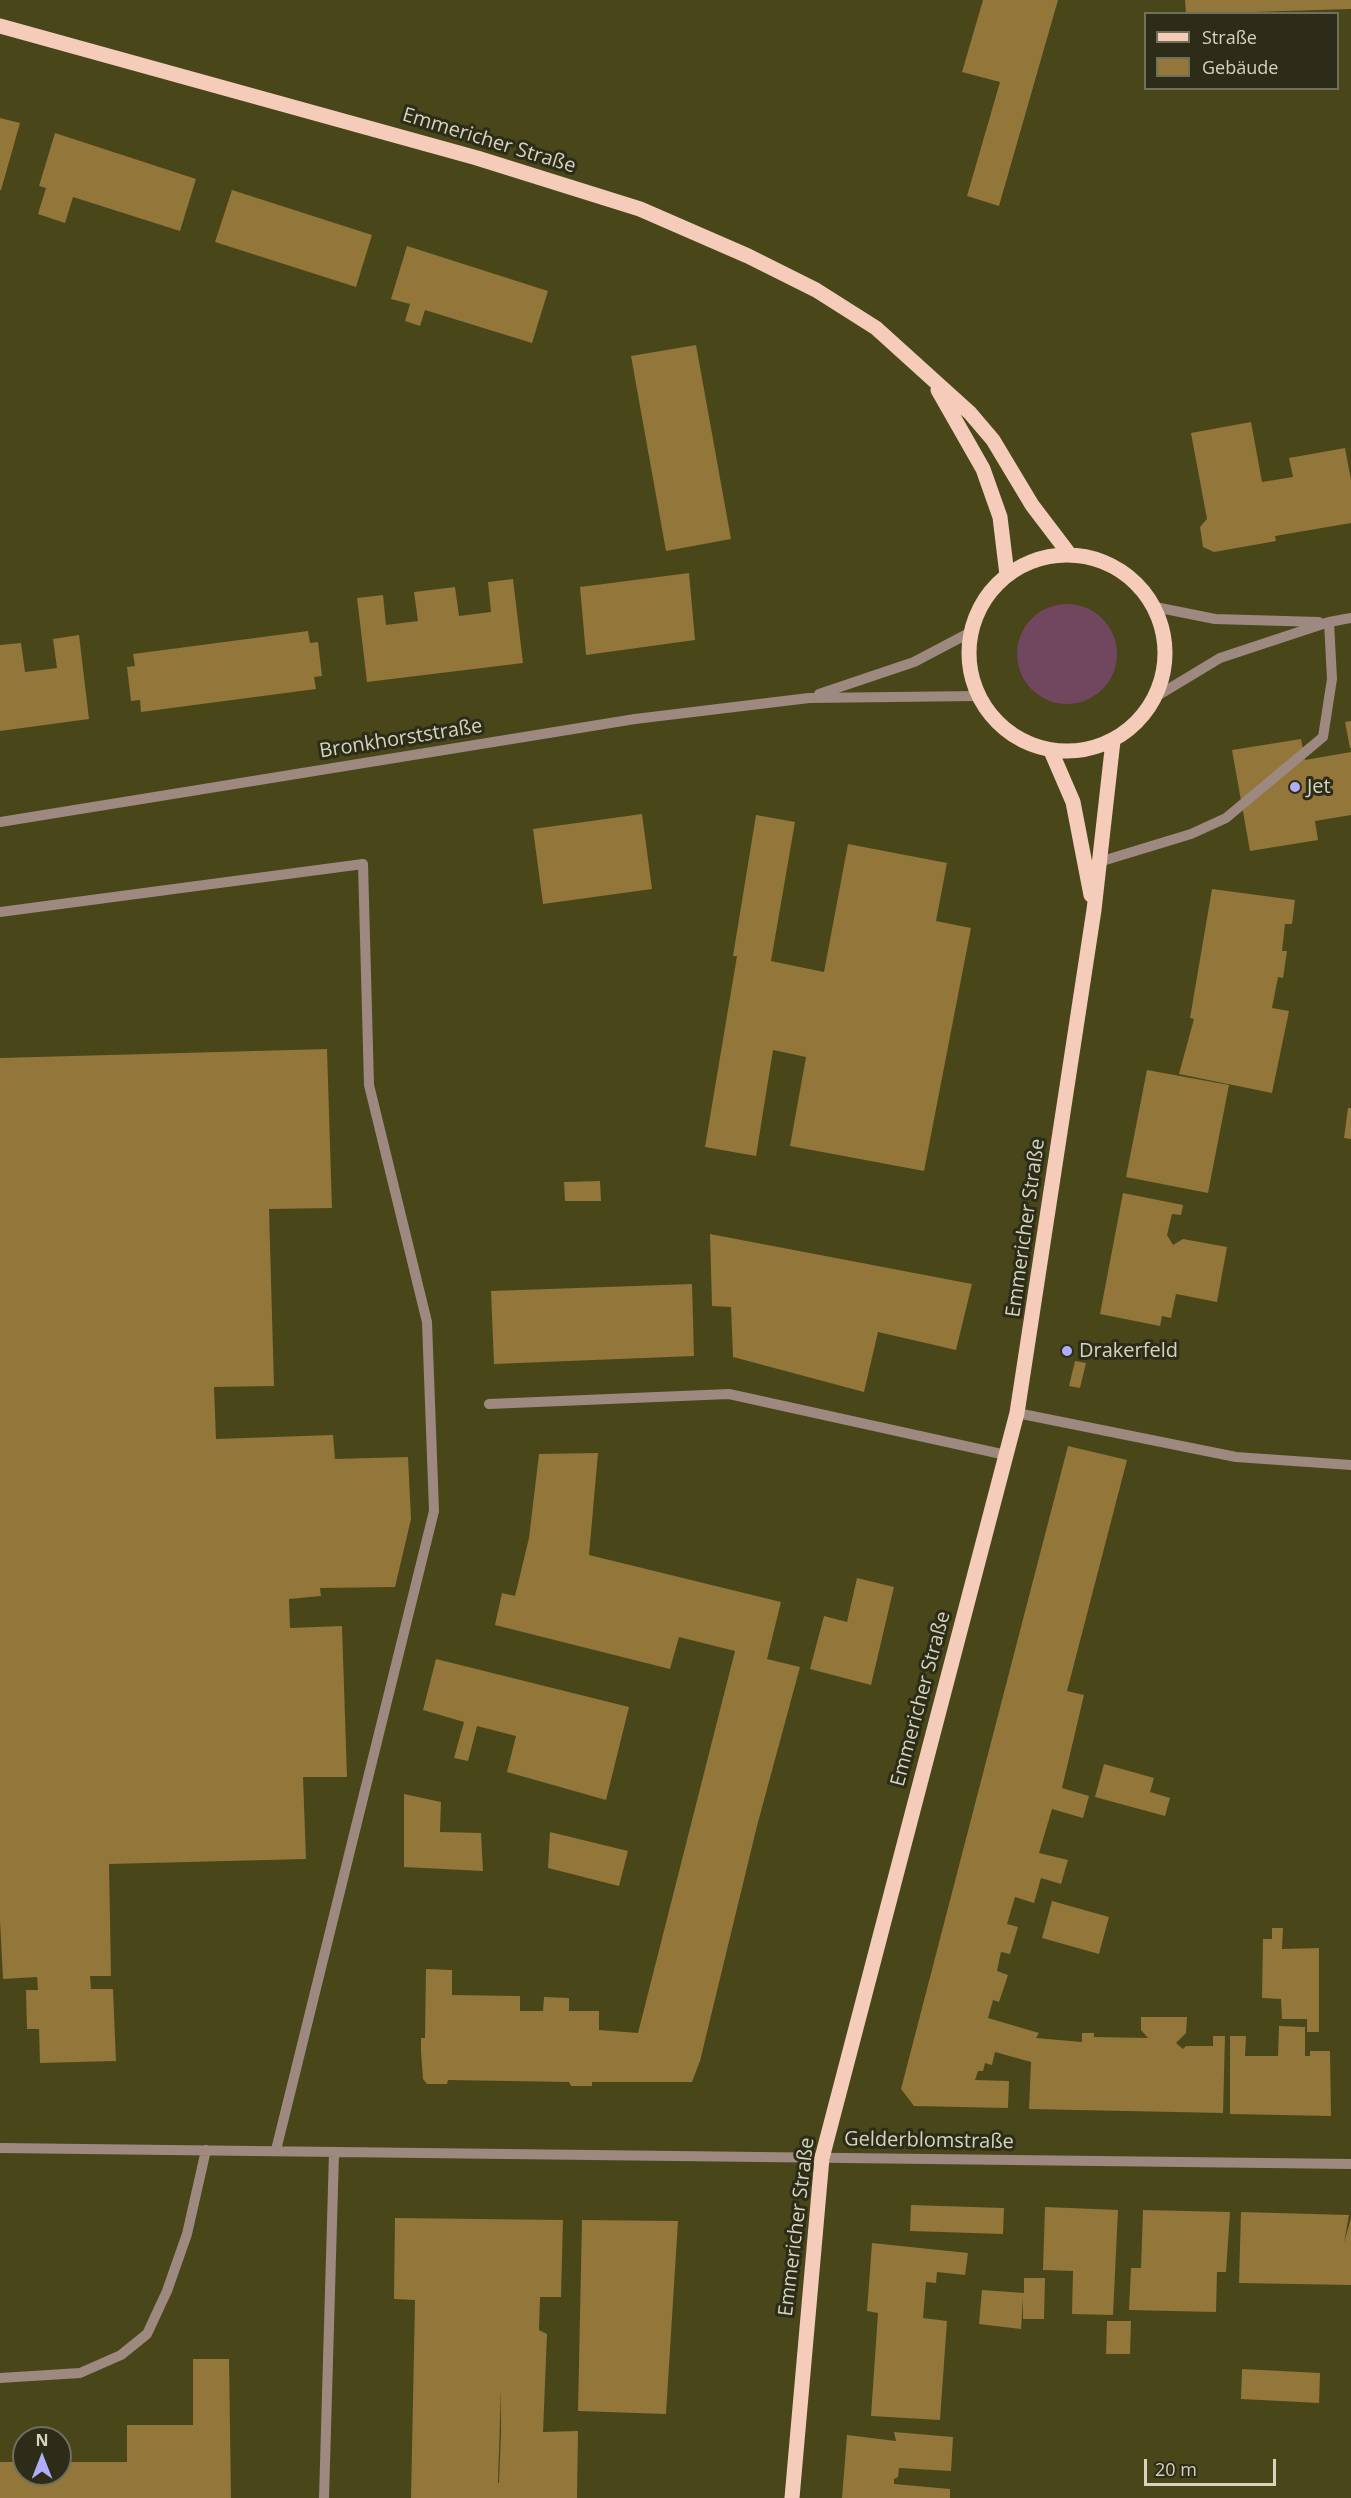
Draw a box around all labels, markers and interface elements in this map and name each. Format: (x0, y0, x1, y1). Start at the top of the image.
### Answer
legend (1144, 12, 1339, 90)
text: Straße (1202, 25, 1257, 49)
text: Gebäude (1202, 55, 1278, 79)
street label: Emmericher Straße (399, 103, 579, 179)
street label: Bronkhorststraße (318, 714, 484, 764)
place label: Jet (1307, 775, 1331, 799)
marker: Jet (1288, 780, 1302, 794)
street label: Emmericher Straße (1002, 1137, 1050, 1319)
place label: Drakerfeld (1079, 1339, 1178, 1363)
marker: Drakerfeld (1060, 1344, 1074, 1358)
street label: Emmericher Straße (886, 1609, 956, 1789)
street label: Gelderblomstraße (844, 2128, 1014, 2154)
street label: Emmericher Straße (774, 2136, 820, 2318)
north arrow (12, 2426, 72, 2486)
text: N (35, 2429, 49, 2451)
scale bar (1147, 2447, 1279, 2485)
text: 20 m (1155, 2457, 1197, 2481)

